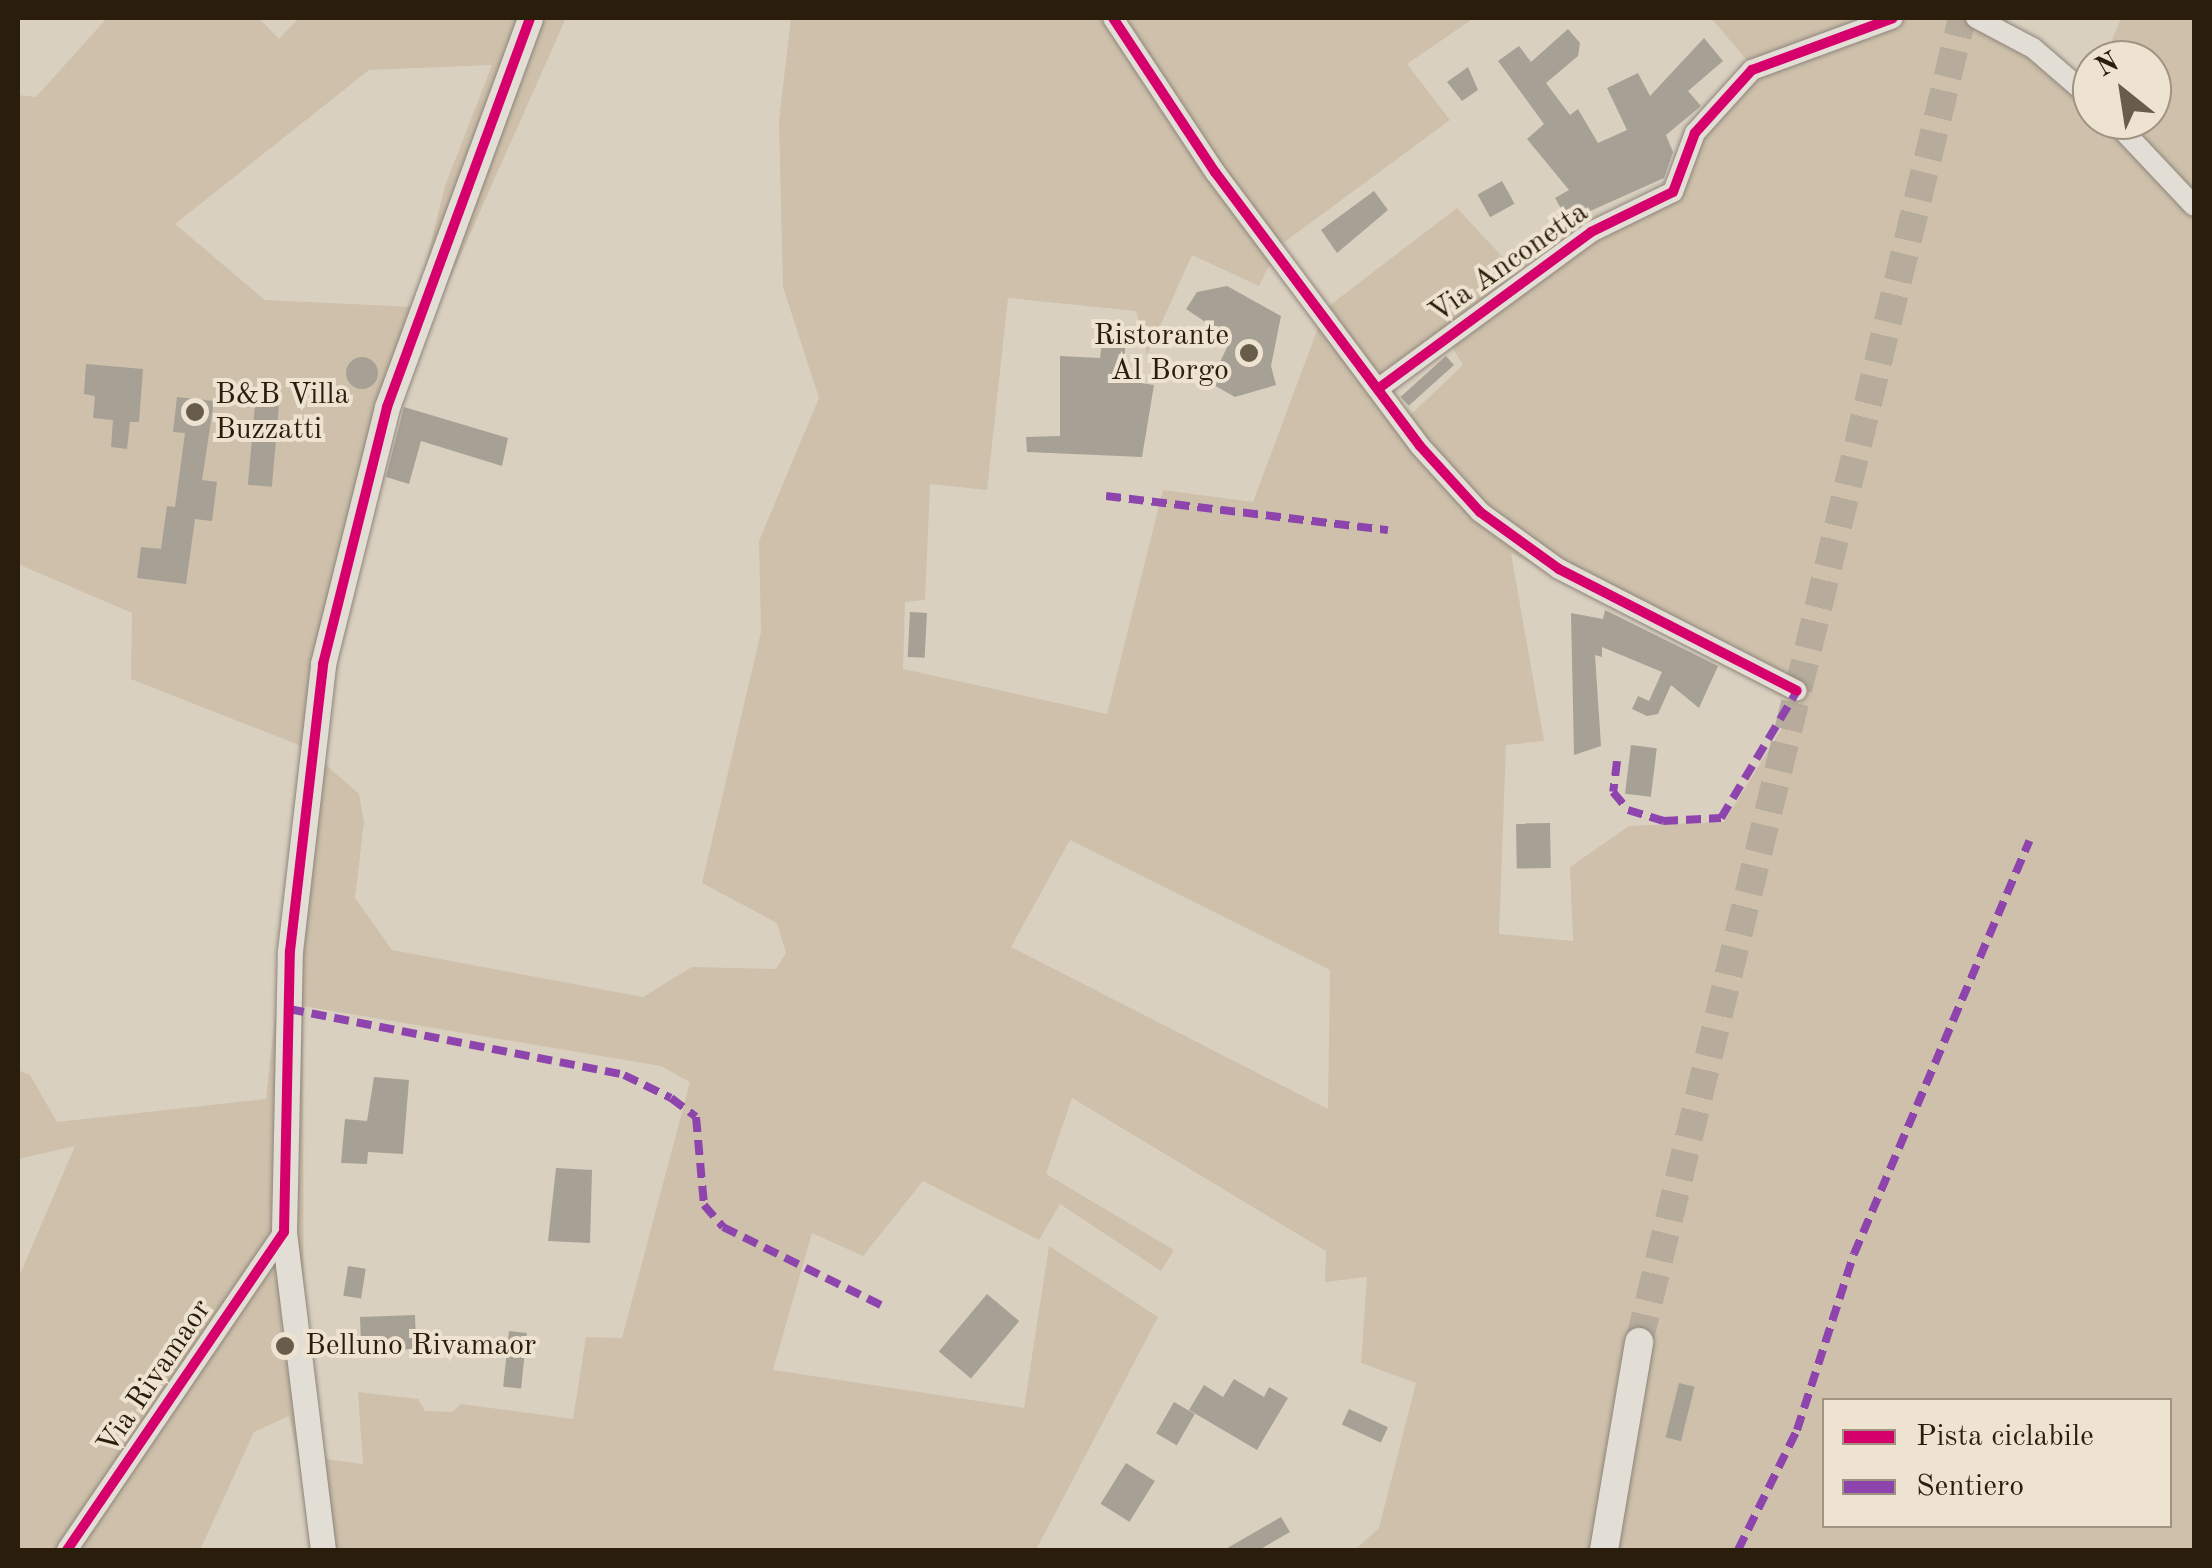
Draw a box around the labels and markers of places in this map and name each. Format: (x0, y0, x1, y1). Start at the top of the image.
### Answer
place label: Ristorante Al Borgo (1093, 318, 1229, 388)
marker: Ristorante Al Borgo (1238, 342, 1260, 364)
place label: B&B Villa Buzzatti (215, 377, 349, 448)
marker: B&B Villa Buzzatti (184, 401, 206, 423)
place label: Belluno Rivamaor (305, 1328, 536, 1364)
marker: Belluno Rivamaor (274, 1335, 296, 1357)

